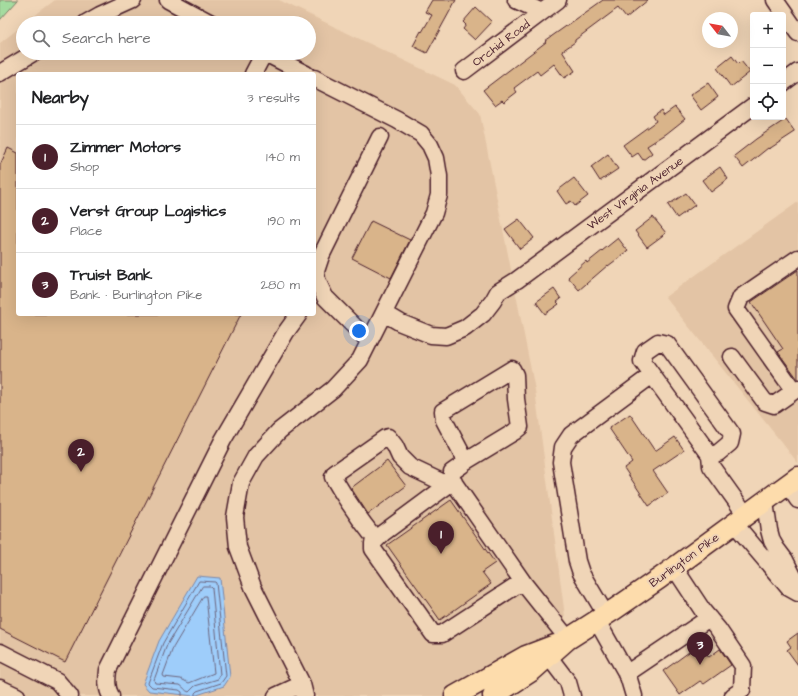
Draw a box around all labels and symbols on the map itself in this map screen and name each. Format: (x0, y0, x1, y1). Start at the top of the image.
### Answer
north arrow (702, 12, 738, 48)
street label: Orchid Road (469, 16, 534, 71)
street label: West Virginia Avenue (584, 152, 688, 235)
your location (349, 321, 369, 341)
pin: 2 (68, 439, 94, 472)
pin: 1 (428, 521, 454, 554)
street label: Burlington Pike (646, 529, 724, 592)
pin: 3 (687, 632, 713, 665)

